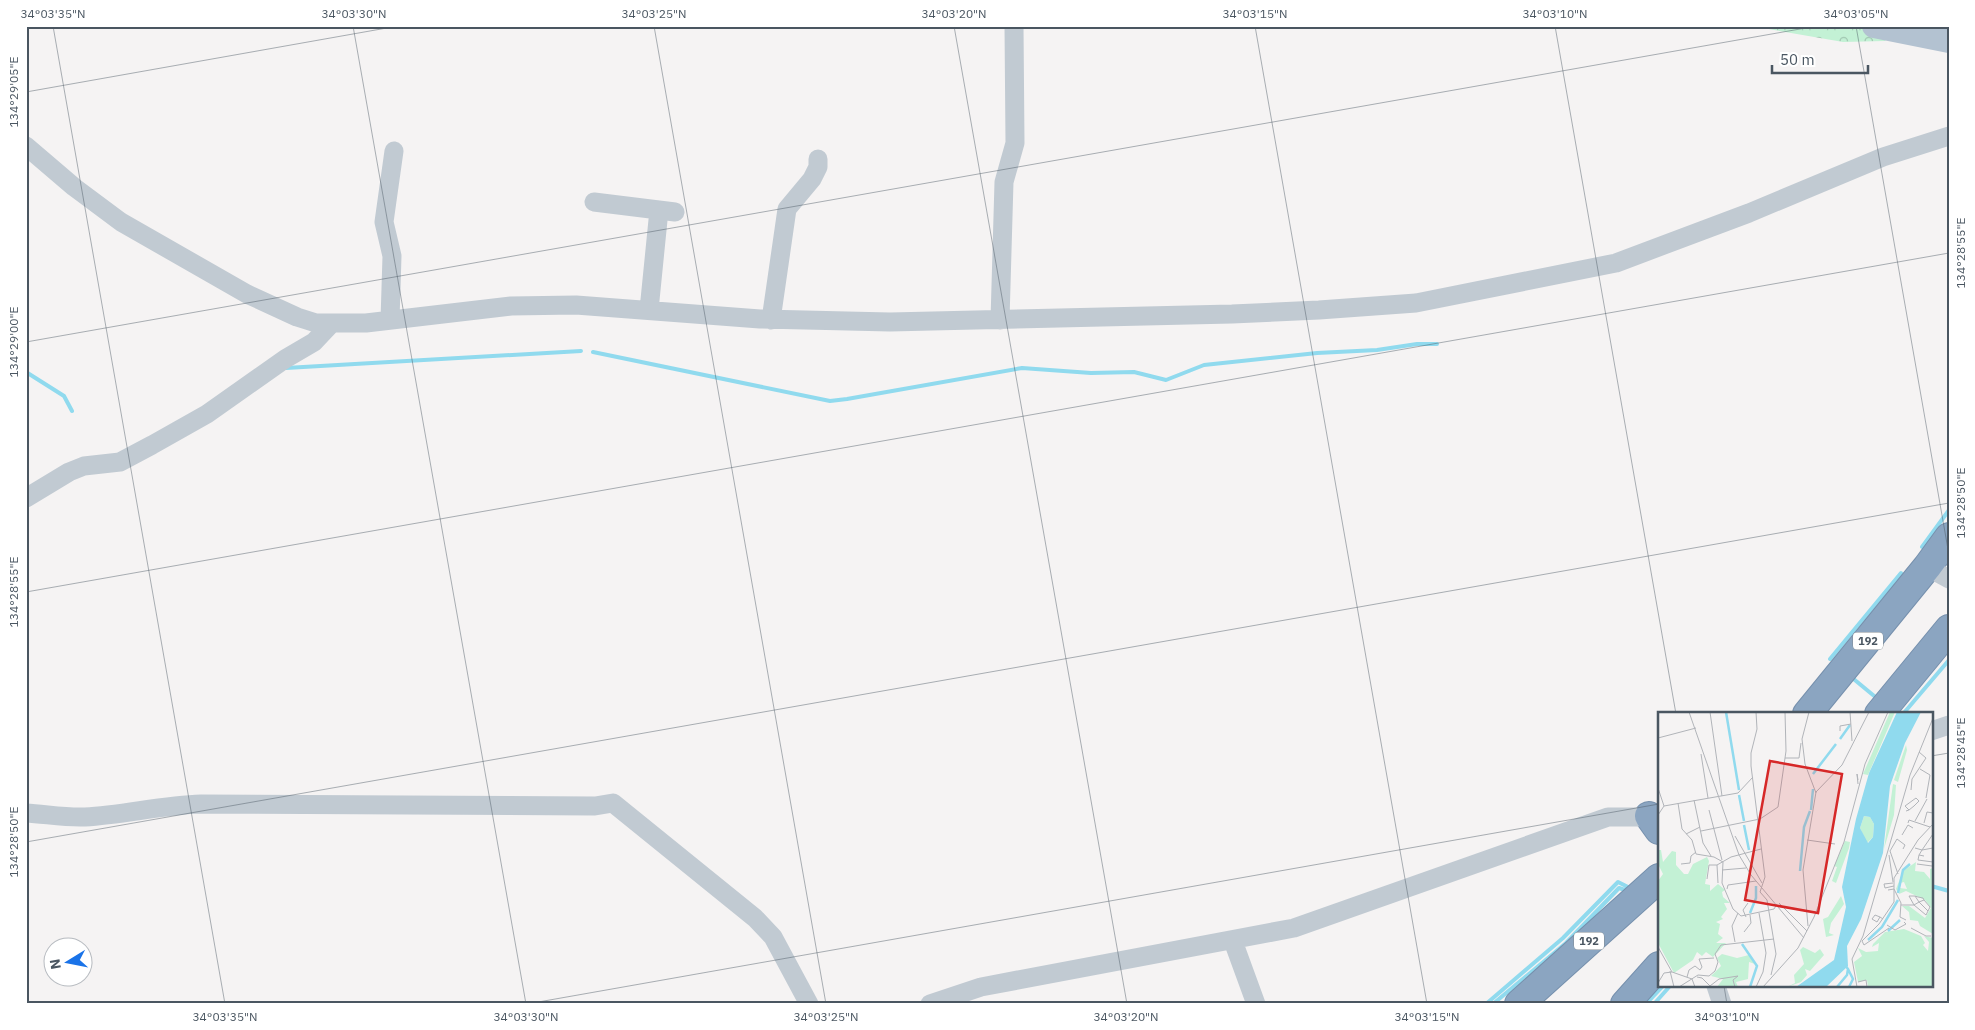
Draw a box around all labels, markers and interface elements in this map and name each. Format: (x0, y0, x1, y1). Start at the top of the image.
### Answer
text: 34°03'35"N (20, 6, 86, 21)
text: 34°03'30"N (321, 6, 387, 21)
text: 34°03'25"N (621, 6, 687, 21)
text: 34°03'20"N (921, 6, 987, 21)
text: 34°03'15"N (1222, 6, 1288, 21)
text: 34°03'10"N (1522, 6, 1588, 21)
text: 34°03'05"N (1823, 6, 1889, 21)
scale bar (1772, 42, 1869, 74)
text: 50 m (1780, 50, 1815, 69)
text: 134°29'05"E (6, 57, 21, 127)
text: 134°28'55"E (1953, 218, 1968, 288)
text: 134°29'00"E (6, 307, 21, 377)
text: 134°28'50"E (1953, 468, 1968, 538)
text: 134°28'55"E (6, 557, 21, 627)
road number: 192 (1853, 632, 1883, 649)
inset map (1658, 712, 1932, 988)
text: 134°28'45"E (1953, 718, 1968, 788)
text: 134°28'50"E (6, 807, 21, 877)
road number: 192 (1574, 932, 1604, 949)
north arrow (42, 938, 92, 988)
text: N (45, 958, 65, 971)
text: 34°03'35"N (192, 1009, 258, 1024)
text: 34°03'30"N (493, 1009, 559, 1024)
text: 34°03'25"N (793, 1009, 859, 1024)
text: 34°03'20"N (1093, 1009, 1159, 1024)
text: 34°03'15"N (1394, 1009, 1460, 1024)
text: 34°03'10"N (1694, 1009, 1760, 1024)

